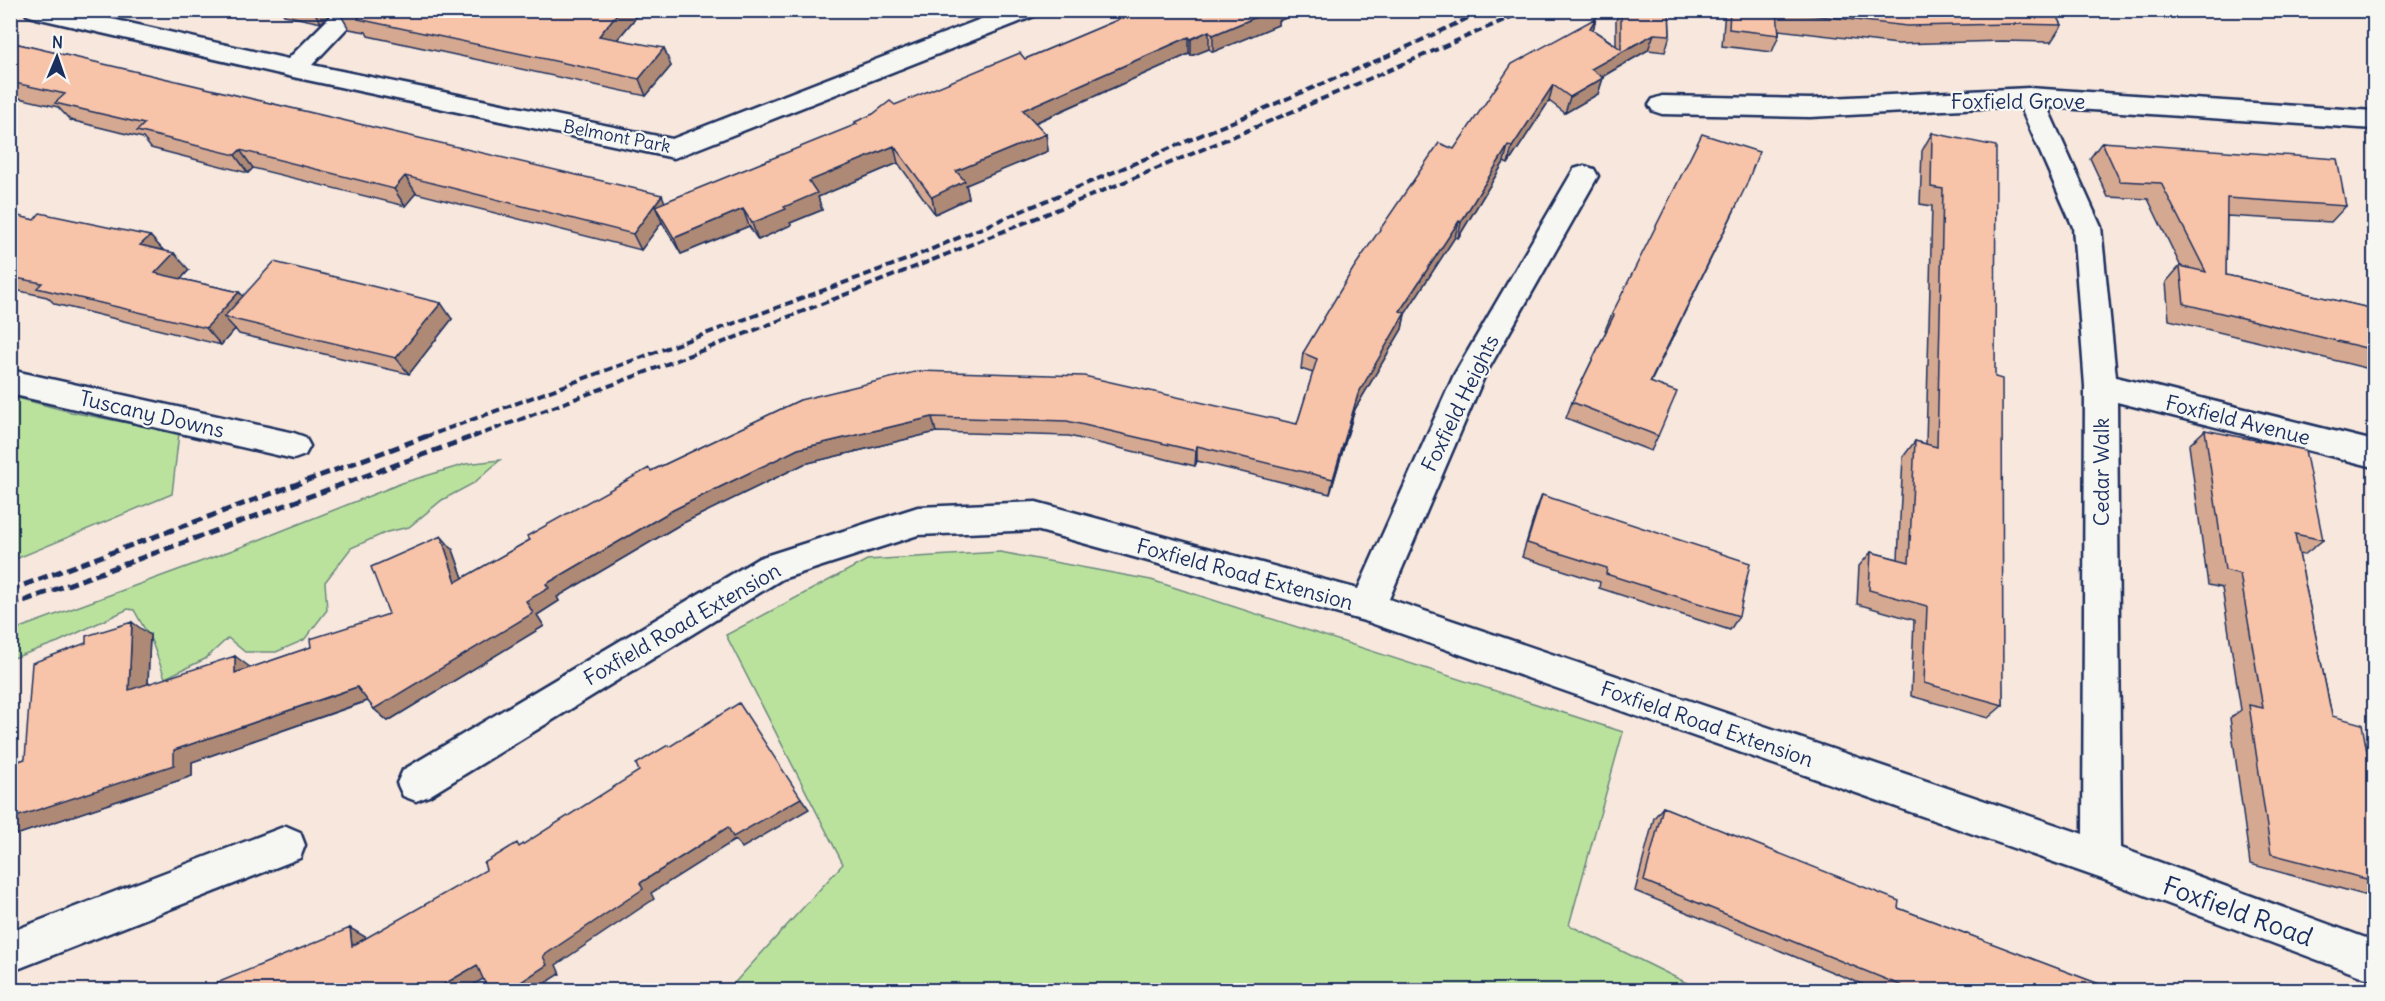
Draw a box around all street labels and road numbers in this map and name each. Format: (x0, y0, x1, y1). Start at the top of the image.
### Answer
street label: Foxfield Grove (1951, 88, 2085, 115)
street label: Belmont Park (561, 114, 673, 158)
street label: Foxfield Heights (1415, 330, 1505, 476)
street label: Tuscany Downs (77, 384, 227, 444)
street label: Foxfield Avenue (2163, 389, 2313, 451)
street label: Cedar Walk (2088, 418, 2115, 526)
street label: Foxfield Road Extension (1134, 532, 1356, 616)
street label: Foxfield Road Extension (579, 557, 785, 691)
street label: Foxfield Road Extension (1597, 675, 1817, 773)
street label: Foxfield Road (2158, 869, 2318, 953)

